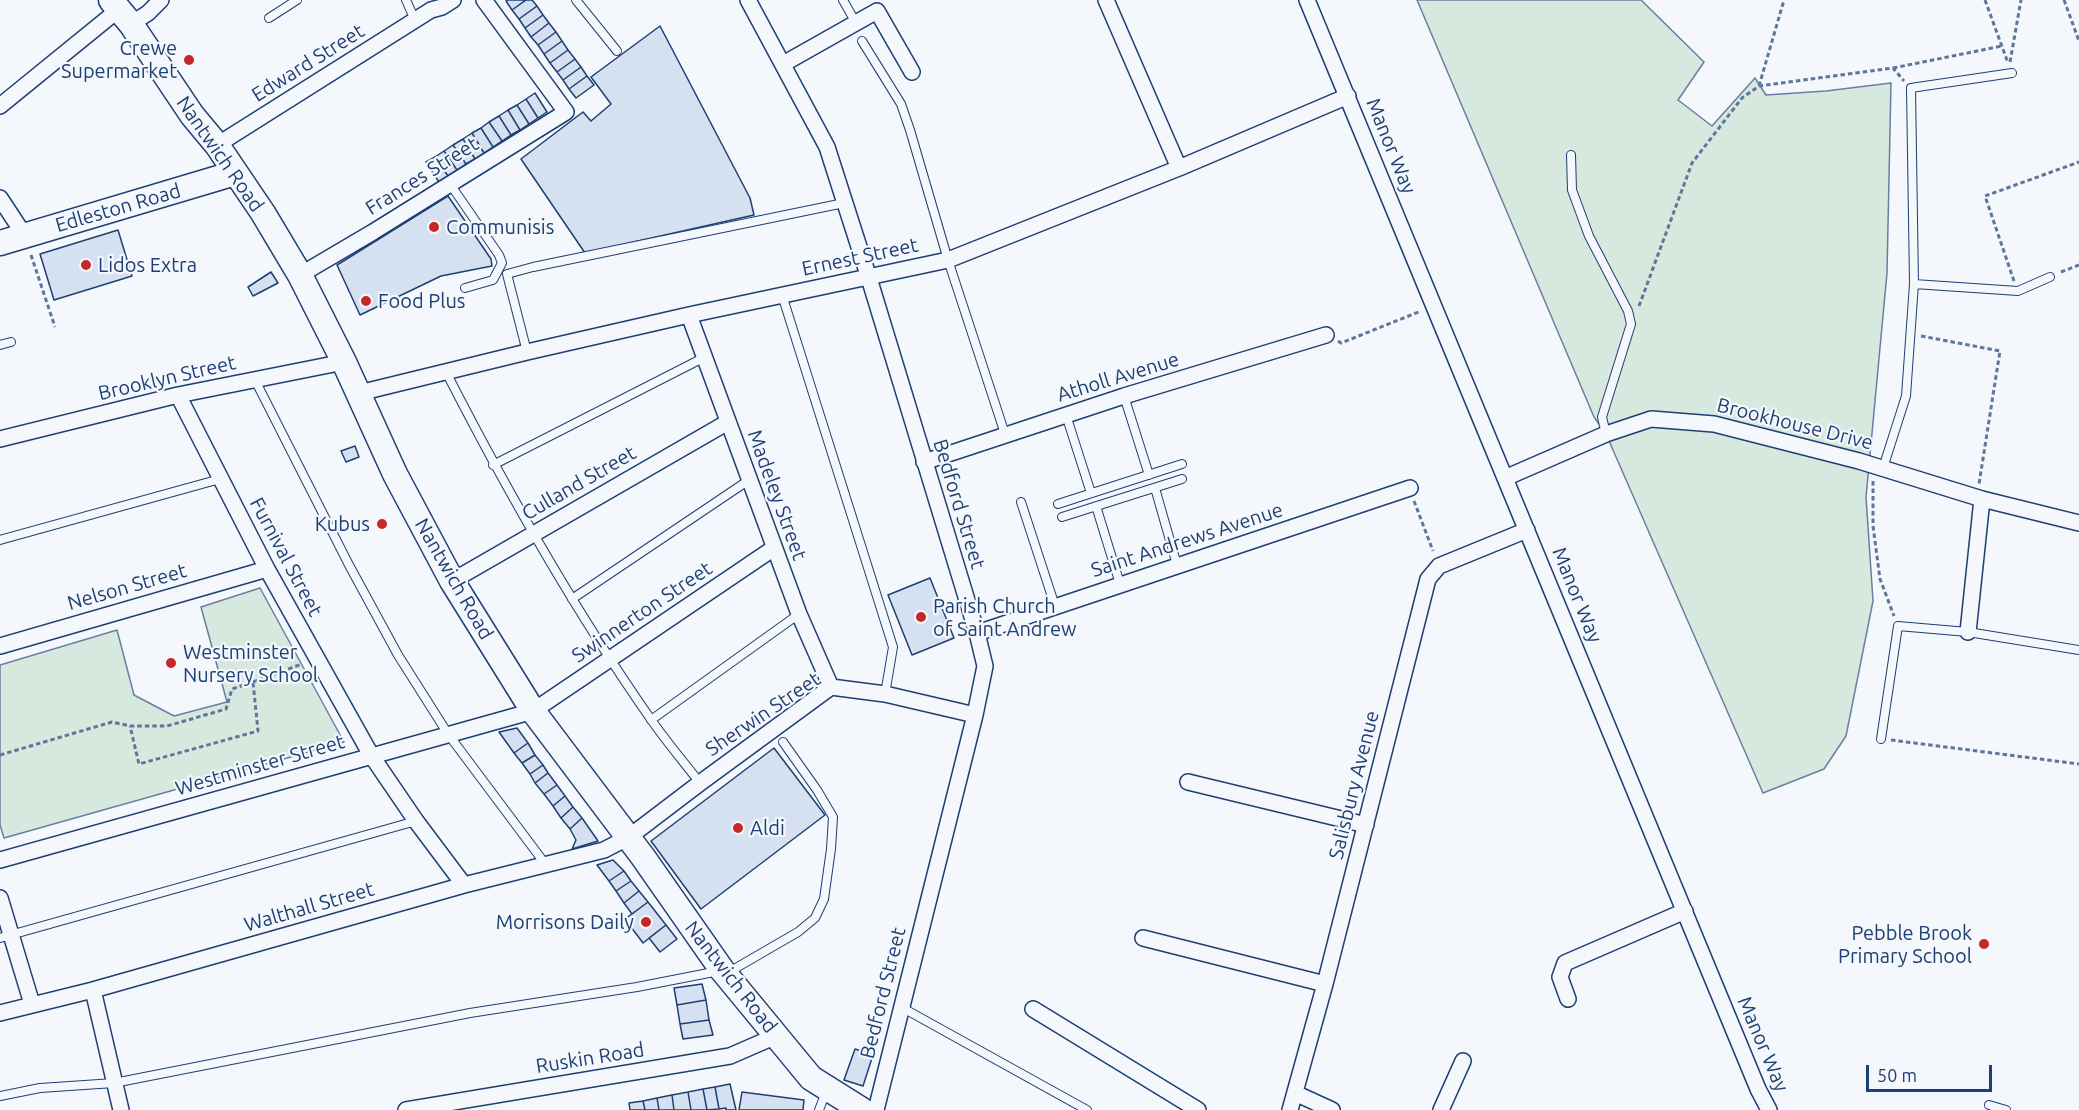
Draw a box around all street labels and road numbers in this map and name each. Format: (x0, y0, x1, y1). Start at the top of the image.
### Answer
street label: Edward Street (247, 19, 369, 107)
street label: Nantwich Road (171, 92, 269, 216)
street label: Manor Way (1361, 95, 1421, 197)
street label: Frances Street (361, 132, 483, 220)
street label: Edleston Road (53, 179, 183, 237)
street label: Ernest Street (800, 233, 920, 281)
street label: Atholl Avenue (1054, 347, 1182, 407)
street label: Brooklyn Street (96, 351, 238, 405)
street label: Brookhouse Drive (1715, 393, 1875, 455)
street label: Madeley Street (742, 427, 812, 563)
street label: Bedford Street (928, 436, 990, 572)
street label: Culland Street (518, 441, 640, 525)
street label: Furnival Street (245, 493, 327, 621)
street label: Saint Andrews Avenue (1088, 498, 1286, 582)
street label: Nantwich Road (410, 514, 498, 644)
street label: Manor Way (1547, 544, 1607, 646)
street label: Swinnerton Street (567, 556, 717, 668)
street label: Nelson Street (65, 559, 189, 615)
street label: Sherwin Street (701, 667, 825, 761)
street label: Salisbury Avenue (1324, 708, 1384, 862)
street label: Westminster Street (173, 729, 347, 801)
street label: Walthall Street (241, 877, 377, 937)
street label: Nantwich Road (680, 916, 782, 1038)
street label: Bedford Street (855, 925, 911, 1061)
street label: Manor Way (1732, 993, 1794, 1095)
street label: Ruskin Road (534, 1038, 646, 1078)

